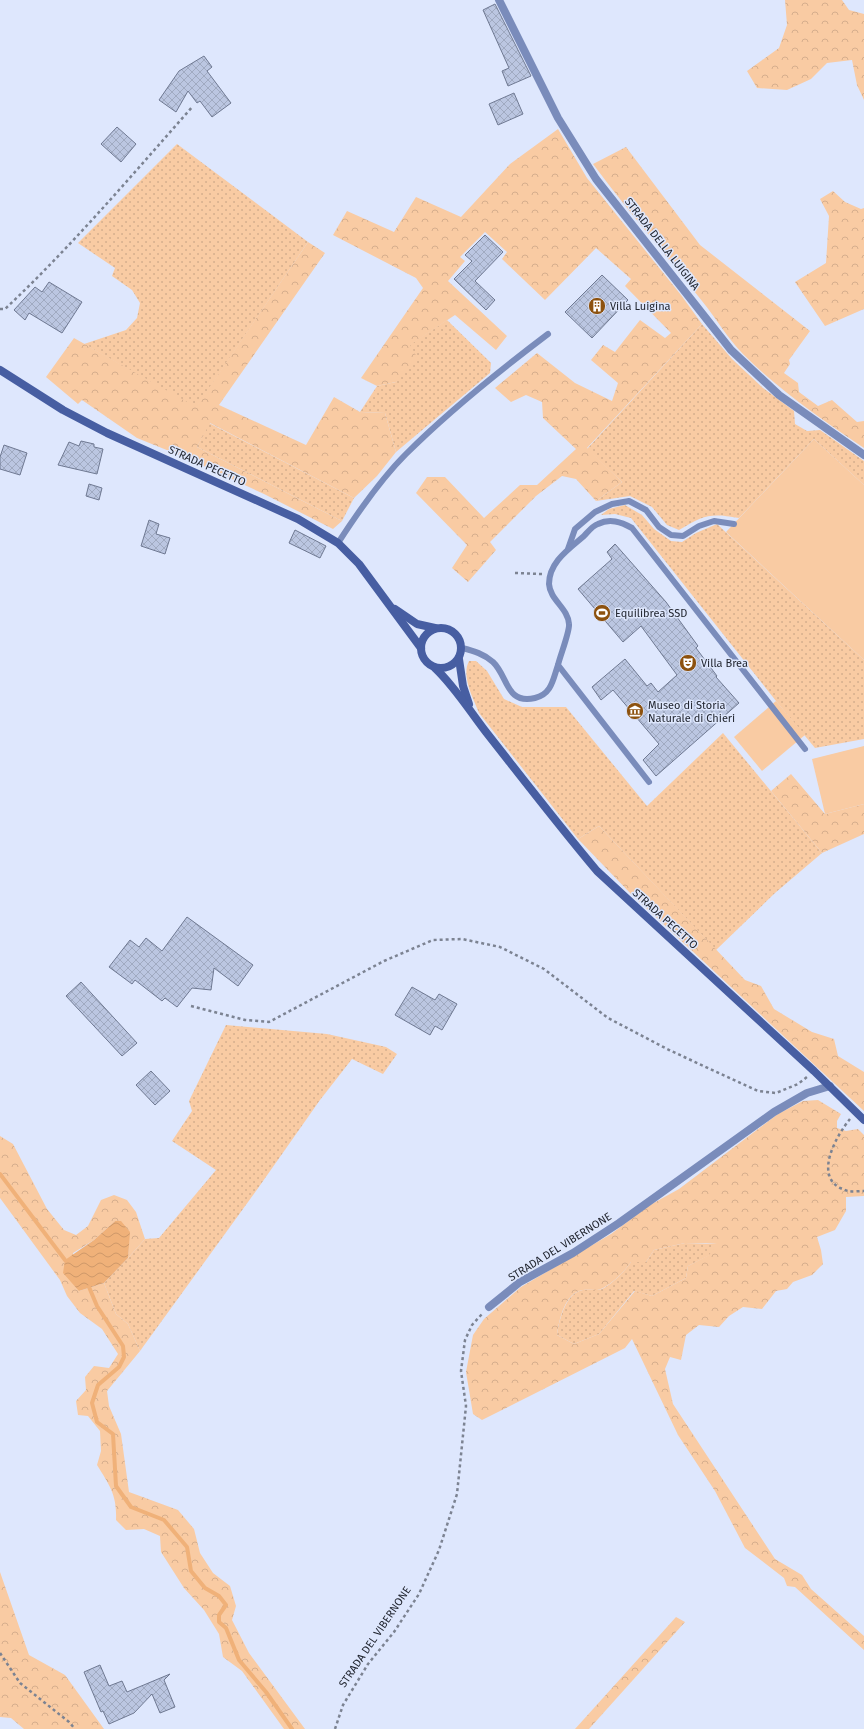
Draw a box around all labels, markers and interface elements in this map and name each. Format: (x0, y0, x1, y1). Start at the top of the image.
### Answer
street label: STRADA DELLA LUIGINA (622, 195, 702, 293)
building icon: Villa Luigina (587, 296, 607, 316)
place label: Villa Luigina (610, 300, 671, 313)
street label: STRADA PECETTO (166, 443, 248, 489)
sports icon: Equilibrea SSD (592, 603, 612, 623)
place label: Equilibrea SSD (615, 607, 687, 620)
theatre icon: Villa Brea (678, 653, 698, 673)
place label: Villa Brea (701, 657, 748, 670)
place label: Museo di Storia Naturale di Chieri (648, 699, 735, 725)
museum icon: Museo di Storia Naturale di Chieri (625, 701, 645, 721)
street label: STRADA PECETTO (630, 886, 700, 952)
street label: STRADA DEL VIBERNONE (506, 1210, 614, 1284)
street label: STRADA DEL VIBERNONE (336, 1584, 414, 1690)

